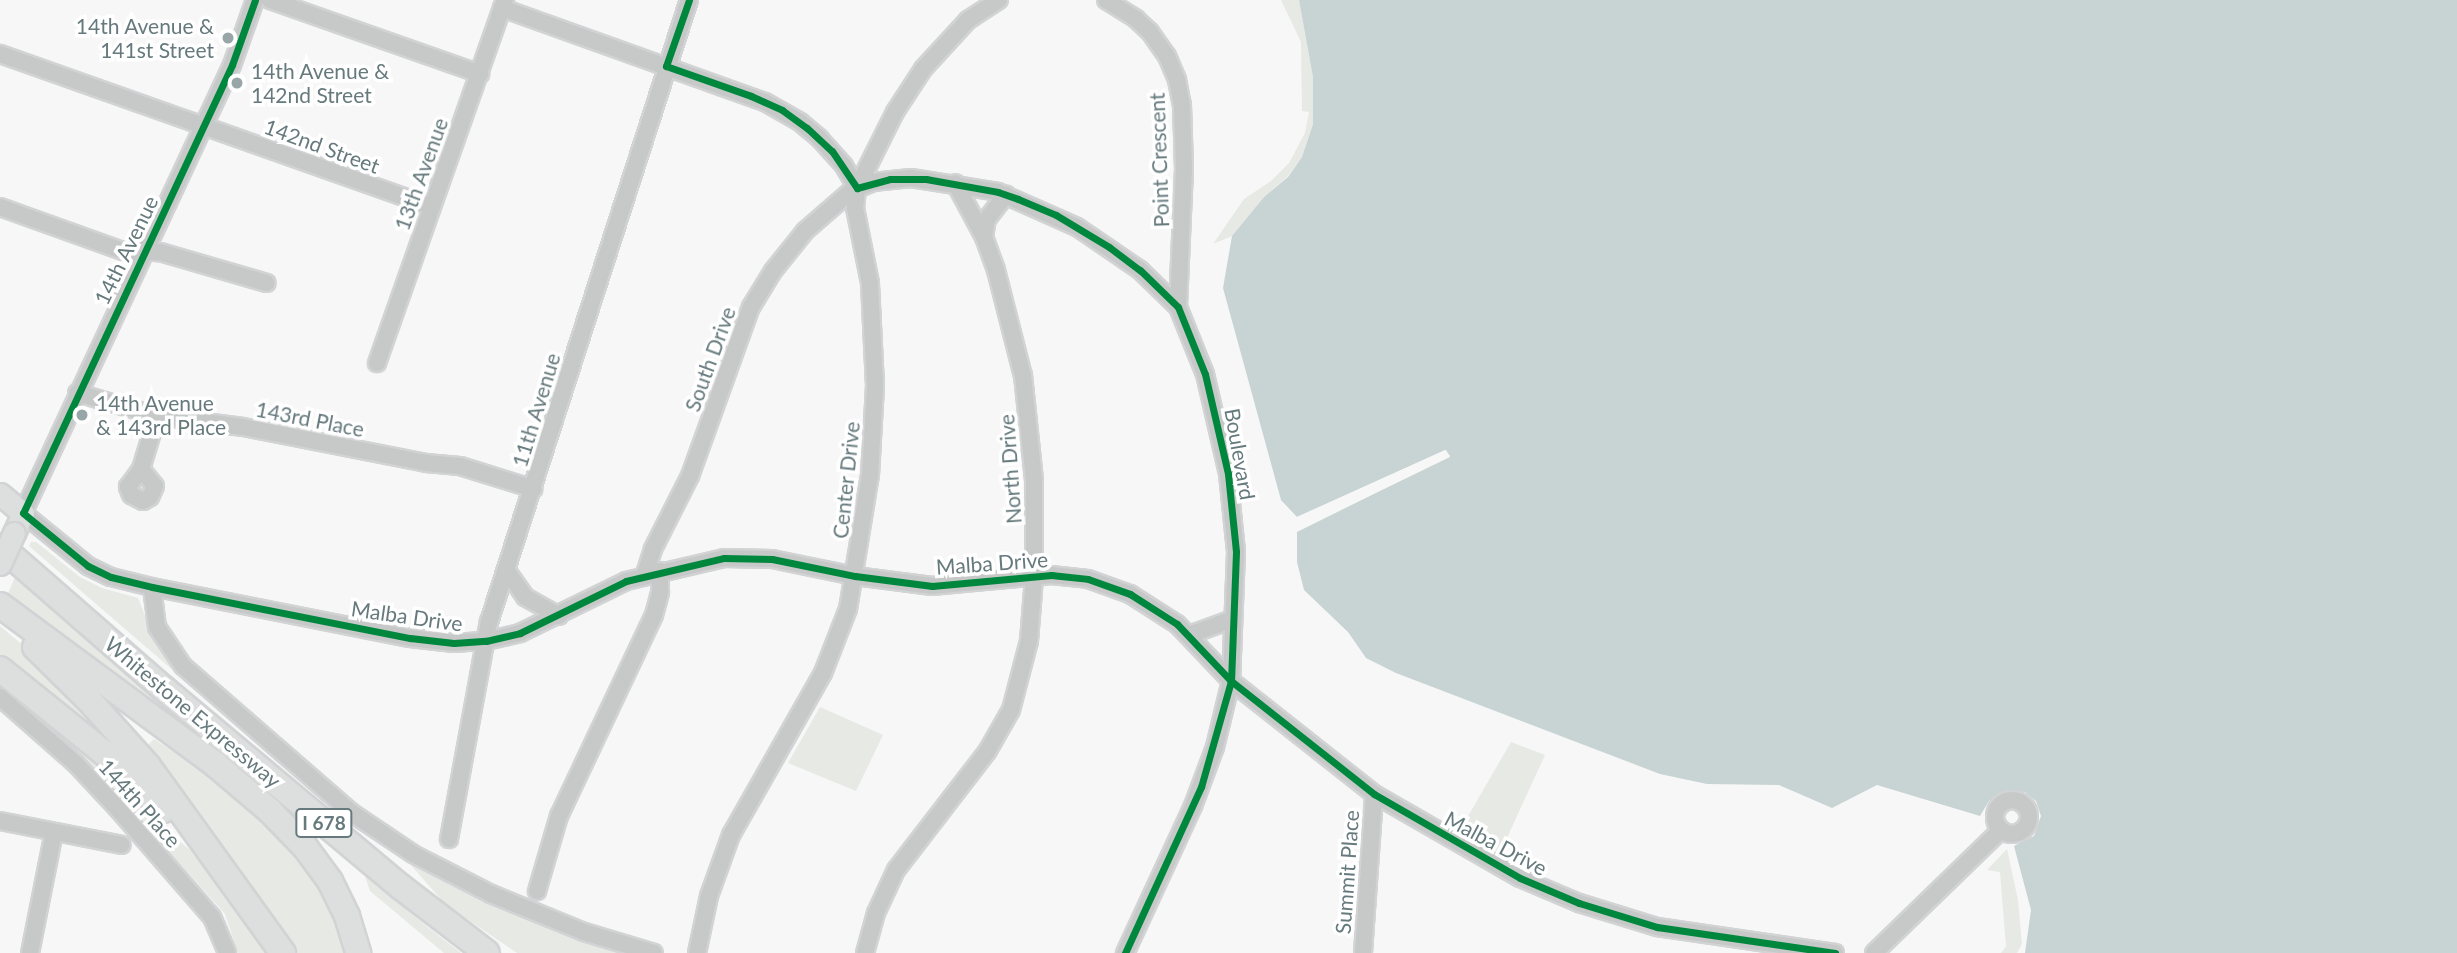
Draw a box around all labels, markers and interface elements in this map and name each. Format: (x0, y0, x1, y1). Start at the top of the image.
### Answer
place label: 14th Avenue & 141st Street (75, 13, 214, 63)
marker: 14th Avenue & 141st Street (220, 30, 236, 46)
place label: 14th Avenue & 142nd Street (251, 58, 390, 108)
marker: 14th Avenue & 142nd Street (229, 75, 245, 91)
street label: Point Crescent (1144, 92, 1174, 228)
street label: 142nd Street (261, 114, 383, 178)
street label: 13th Avenue (389, 114, 453, 234)
street label: 14th Avenue (89, 191, 163, 309)
street label: South Drive (679, 303, 741, 415)
street label: 11th Avenue (507, 350, 565, 470)
place label: 14th Avenue & 143rd Place (96, 390, 226, 440)
street label: 143rd Place (254, 396, 366, 442)
street label: Boulevard (1220, 406, 1260, 502)
marker: 14th Avenue & 143rd Place (74, 407, 90, 423)
street label: North Drive (994, 413, 1026, 525)
street label: Center Drive (827, 420, 865, 540)
street label: Malba Drive (935, 547, 1049, 579)
street label: Malba Drive (350, 596, 464, 636)
street label: Whitestone Expressway (100, 631, 286, 793)
street label: 144th Place (94, 754, 186, 852)
street label: Malba Drive (1441, 806, 1551, 880)
road number: I 678 (294, 808, 354, 838)
street label: Summit Place (1330, 809, 1364, 935)

